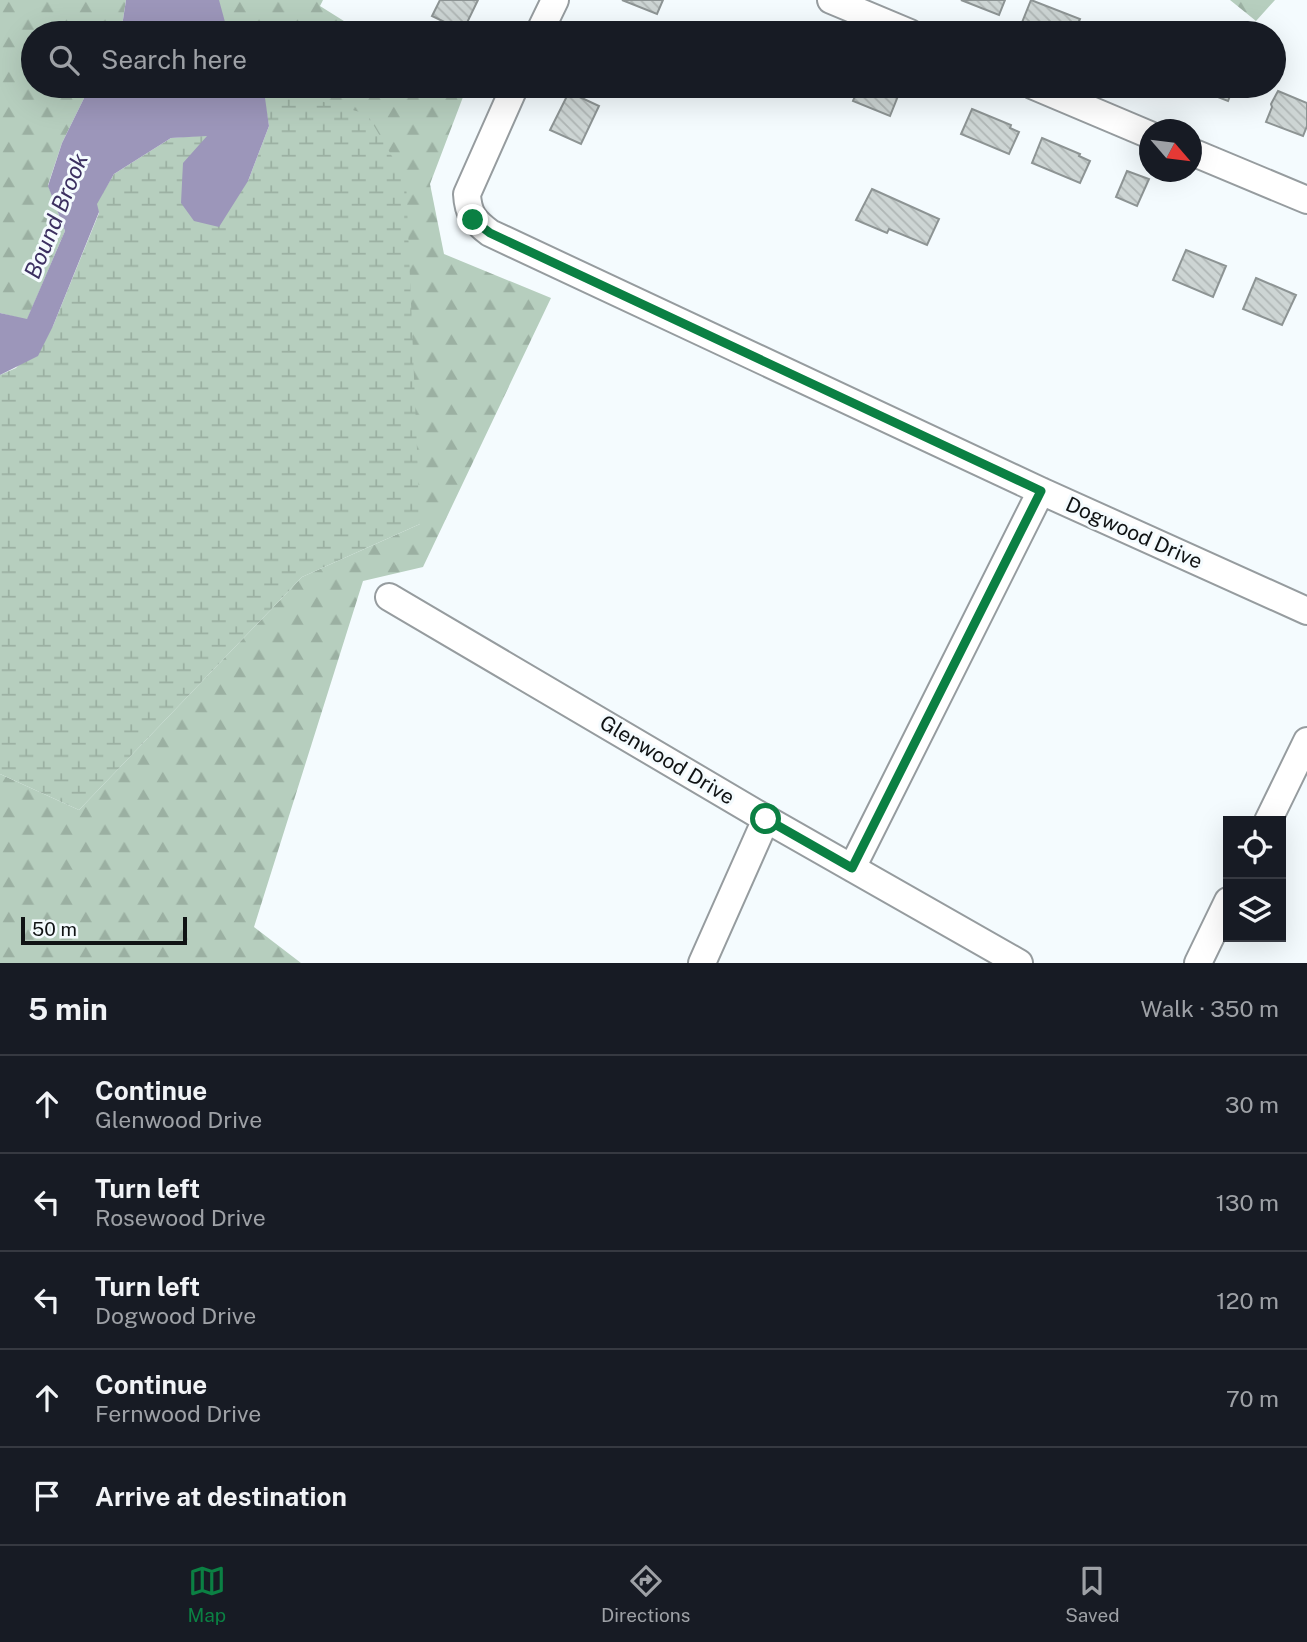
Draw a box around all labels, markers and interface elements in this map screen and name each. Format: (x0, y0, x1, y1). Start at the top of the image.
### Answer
search box (21, 21, 1286, 98)
icon: search (45, 41, 83, 79)
text: Search here (101, 44, 247, 75)
north arrow (1139, 119, 1202, 182)
water label: Bound Brook (18, 149, 93, 282)
route end (457, 204, 488, 235)
street label: Dogwood Drive (1062, 491, 1207, 574)
street label: Glenwood Drive (595, 710, 739, 810)
route start (750, 803, 781, 834)
map controls (1223, 816, 1286, 942)
button: locate (1223, 816, 1286, 879)
button: layers (1223, 879, 1286, 942)
scale bar (21, 914, 187, 946)
text: 50 m (32, 918, 77, 940)
text: 5 min (28, 991, 108, 1027)
text: Walk · 350 m (1140, 995, 1279, 1022)
text: Continue (95, 1075, 207, 1106)
icon: ahead (28, 1085, 66, 1123)
text: 30 m (1225, 1091, 1279, 1118)
text: Glenwood Drive (95, 1106, 262, 1133)
text: Turn left (95, 1173, 200, 1204)
icon: left (28, 1183, 66, 1221)
text: 130 m (1216, 1189, 1279, 1216)
text: Rosewood Drive (95, 1204, 266, 1231)
text: Turn left (95, 1271, 200, 1302)
icon: left (28, 1281, 66, 1319)
text: 120 m (1216, 1287, 1279, 1314)
text: Dogwood Drive (95, 1302, 256, 1329)
text: Continue (95, 1369, 207, 1400)
icon: ahead (28, 1379, 66, 1417)
text: 70 m (1226, 1385, 1279, 1412)
text: Fernwood Drive (95, 1400, 261, 1427)
icon: arrive (28, 1477, 66, 1515)
text: Arrive at destination (95, 1481, 347, 1512)
tab: Map (187, 1562, 226, 1626)
tab: Directions (601, 1562, 690, 1626)
tab: Saved (1065, 1562, 1120, 1626)

